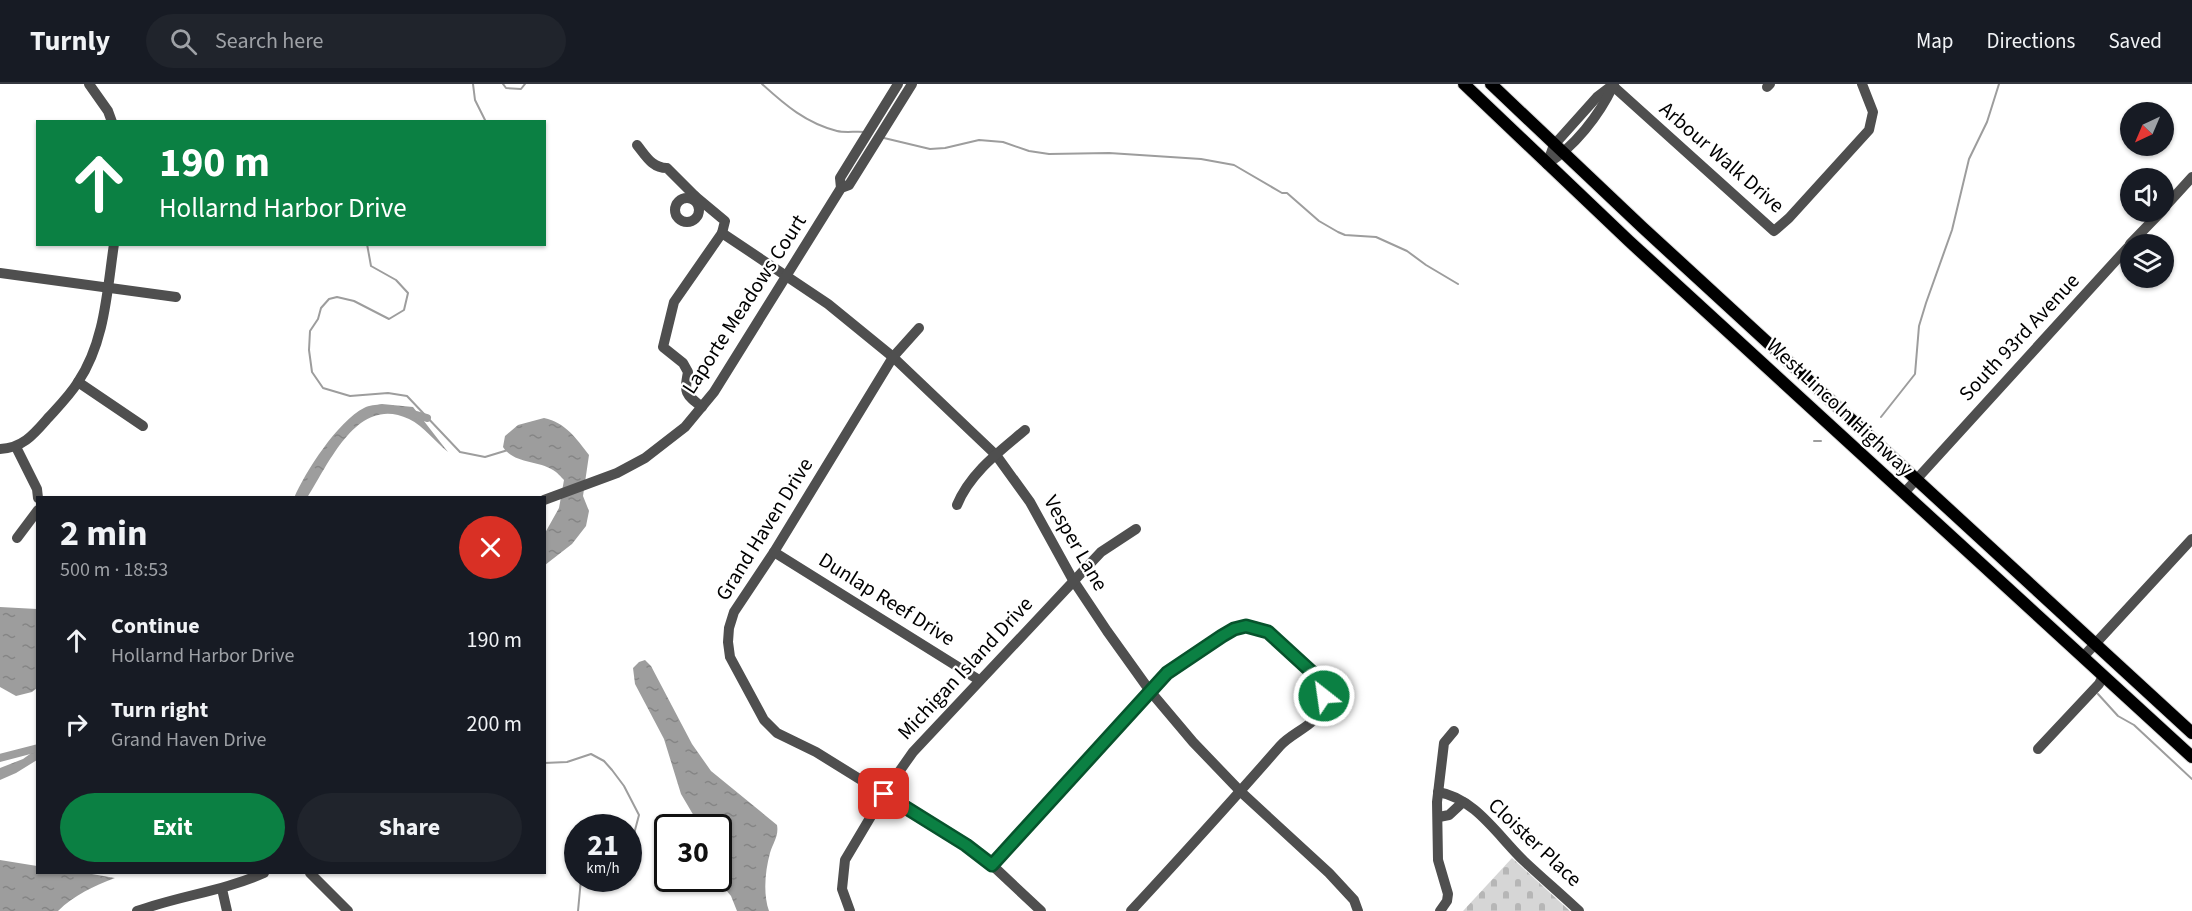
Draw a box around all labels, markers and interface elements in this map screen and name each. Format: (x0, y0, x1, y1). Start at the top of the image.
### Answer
search box (146, 14, 566, 68)
text: Turnly (30, 21, 110, 61)
icon: search (167, 25, 200, 58)
text: Search here (215, 25, 324, 57)
text: Map (1916, 26, 1954, 56)
text: Directions (1987, 26, 2075, 56)
text: Saved (2108, 26, 2162, 56)
street label: Arbour Walk Drive (1653, 94, 1791, 220)
north arrow (2120, 102, 2174, 156)
map controls (2120, 102, 2174, 288)
text: 190 m (159, 133, 270, 193)
icon: ahead (60, 144, 138, 222)
button: sound (2120, 168, 2174, 222)
text: Hollarnd Harbor Drive (159, 189, 407, 228)
street label: Laporte Meadows Court (675, 208, 813, 400)
button: layers (2120, 234, 2174, 288)
street label: South 93rd Avenue (1952, 266, 2086, 408)
street label: West Lincoln Highway (1760, 331, 1920, 483)
street label: Grand Haven Drive (708, 452, 820, 606)
street label: Vesper Lane (1037, 490, 1115, 596)
text: 2 min (60, 508, 148, 559)
button: close (459, 516, 522, 579)
street label: Dunlap Reef Drive (813, 545, 961, 653)
text: 500 m · 18:53 (60, 556, 168, 584)
street label: Michigan Island Drive (891, 590, 1039, 746)
text: Continue (111, 610, 200, 642)
icon: ahead (60, 624, 93, 657)
text: 190 m (467, 624, 522, 656)
text: Hollarnd Harbor Drive (111, 642, 294, 670)
position arrow (1292, 664, 1356, 728)
text: Turn right (111, 694, 208, 726)
icon: right (60, 708, 93, 741)
text: 200 m (467, 708, 522, 740)
text: Grand Haven Drive (111, 726, 267, 754)
pin (858, 768, 909, 819)
icon: arrive (867, 777, 900, 810)
street label: Cloister Place (1481, 791, 1589, 893)
button: Exit (60, 793, 285, 862)
button: Share (297, 793, 522, 862)
speed limit sign: 30 (654, 814, 732, 892)
text: 21 (587, 824, 619, 867)
text: km/h (586, 858, 620, 879)

